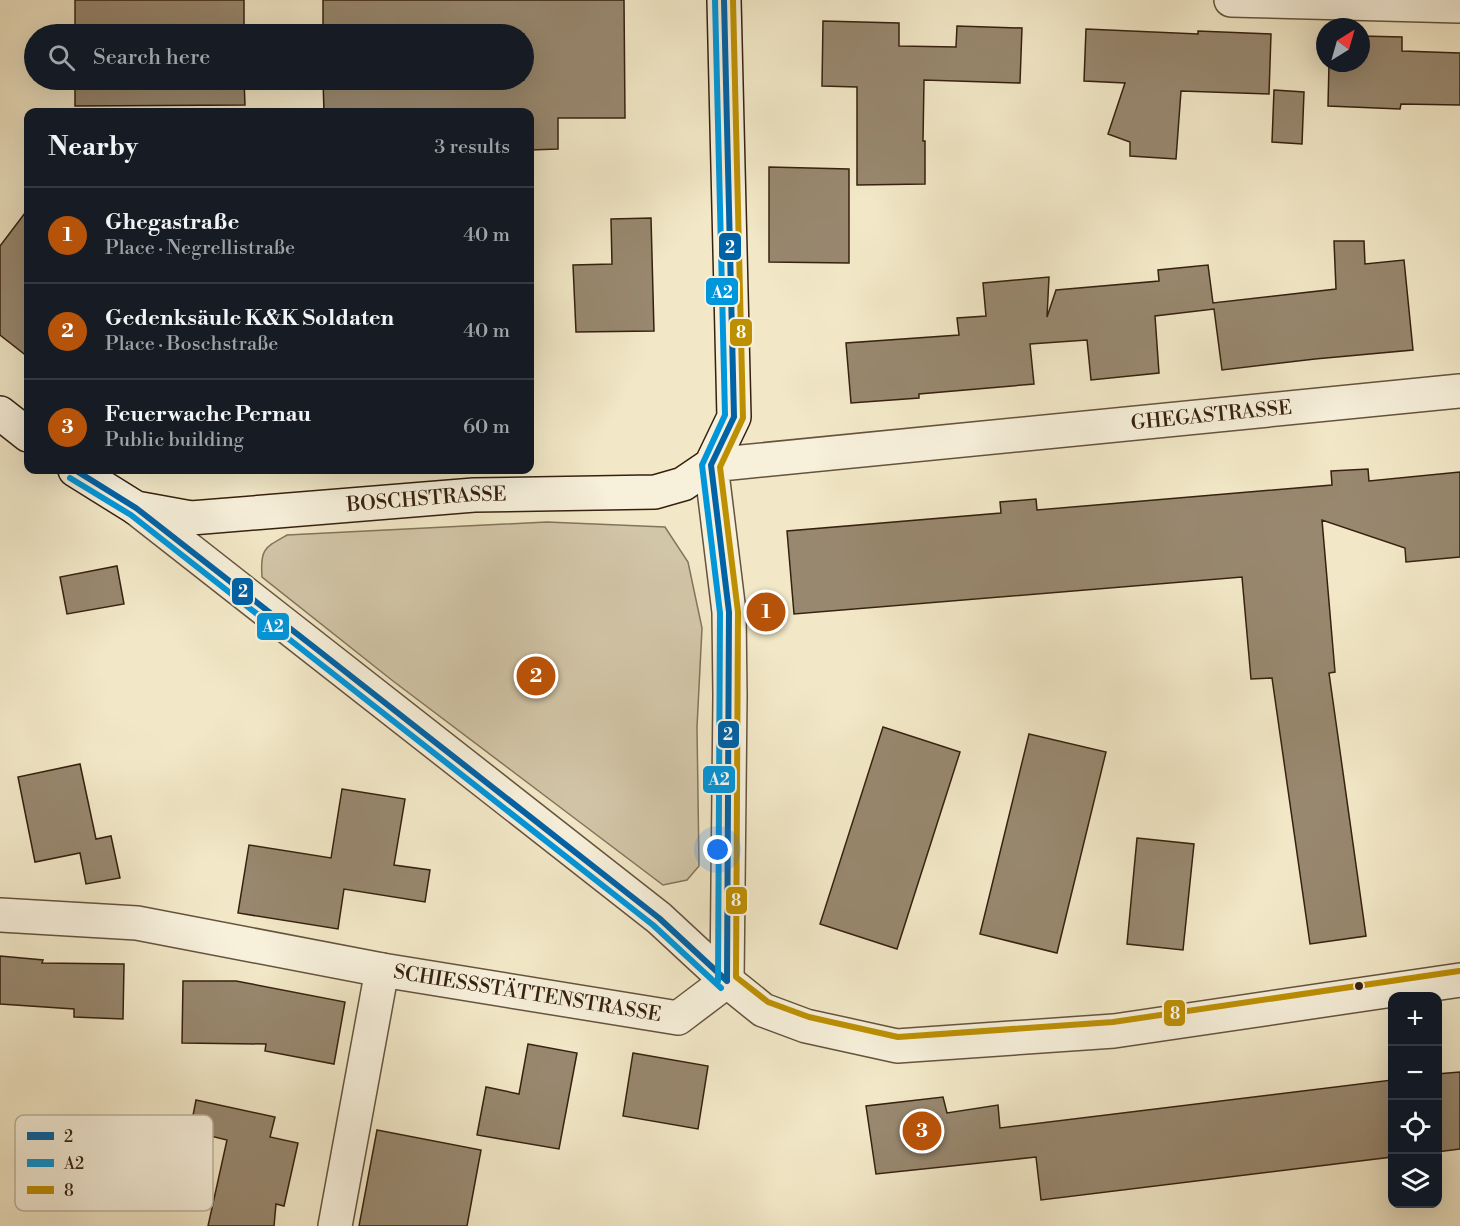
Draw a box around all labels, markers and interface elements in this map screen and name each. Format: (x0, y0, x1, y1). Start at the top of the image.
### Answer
north arrow (1316, 18, 1370, 72)
search box (24, 24, 534, 90)
icon: search (45, 41, 78, 74)
text: Search here (93, 44, 210, 71)
text: Nearby (48, 131, 138, 163)
text: 3 results (434, 135, 510, 160)
text: Ghegastraße (105, 209, 239, 236)
text: 1 (63, 223, 72, 248)
text: 40 m (463, 223, 510, 248)
line badge: 2 (718, 232, 742, 261)
text: Place · Negrellistraße (105, 236, 295, 261)
text: 2 (725, 238, 735, 258)
line badge: A2 (705, 277, 739, 306)
text: A2 (710, 283, 733, 303)
text: Gedenksäule K&K Soldaten (105, 305, 394, 332)
line badge: 8 (729, 318, 753, 347)
text: 2 (61, 319, 74, 344)
text: 40 m (463, 319, 510, 344)
text: 8 (736, 323, 746, 343)
text: Place · Boschstraße (105, 332, 278, 357)
street label: GHEGASTRASSE (1130, 395, 1293, 436)
text: Feuerwache Pernau (105, 401, 311, 428)
text: 3 (61, 415, 74, 440)
text: 60 m (463, 415, 510, 440)
text: Public building (105, 428, 244, 453)
street label: BOSCHSTRASSE (344, 482, 507, 518)
line badge: 2 (231, 577, 254, 606)
text: 2 (238, 582, 248, 602)
pin: 1 (746, 590, 786, 634)
line badge: A2 (256, 612, 290, 641)
text: A2 (261, 617, 284, 637)
pin: 2 (516, 654, 556, 698)
line badge: 2 (717, 720, 740, 749)
text: 2 (723, 725, 733, 745)
line badge: A2 (702, 765, 736, 794)
text: A2 (707, 770, 730, 790)
your location (703, 835, 732, 864)
line badge: 8 (725, 886, 748, 915)
text: 8 (731, 891, 741, 911)
street label: SCHIESSSTÄTTENSTRASSE (392, 960, 663, 1028)
unlabelled marker (1353, 980, 1365, 992)
map controls (1388, 992, 1442, 1208)
button: + (1388, 992, 1442, 1046)
line badge: 8 (1163, 999, 1186, 1027)
text: 8 (1170, 1004, 1180, 1024)
button: − (1388, 1046, 1442, 1100)
button: locate (1388, 1100, 1442, 1154)
pin: 3 (902, 1108, 942, 1154)
legend (15, 1115, 213, 1211)
text: 2 (64, 1127, 73, 1147)
text: A2 (63, 1154, 84, 1174)
button: layers (1388, 1154, 1442, 1208)
text: 8 (64, 1181, 74, 1201)

